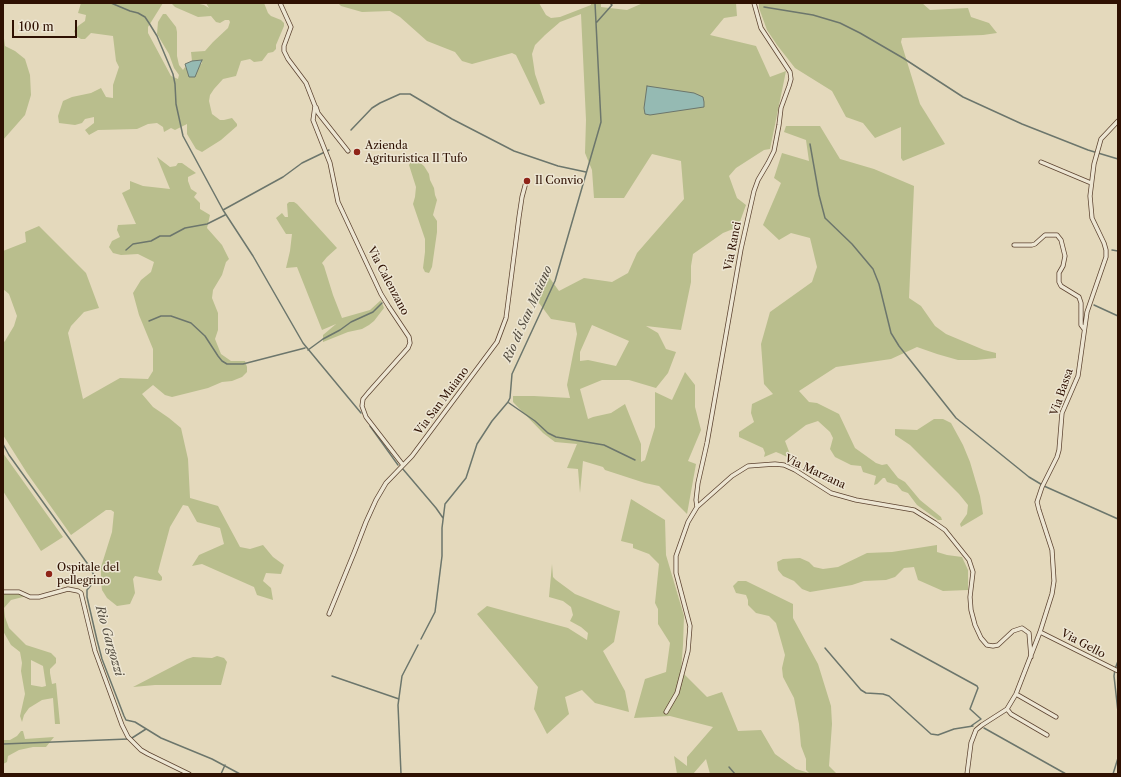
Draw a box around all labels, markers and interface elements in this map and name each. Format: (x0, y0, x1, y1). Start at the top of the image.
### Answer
scale bar (14, 12, 79, 38)
text: 100 m (19, 19, 54, 34)
place label: Azienda Agrituristica Il Tufo (365, 139, 468, 165)
marker: Azienda Agrituristica Il Tufo (352, 147, 362, 157)
place label: Il Convio (535, 174, 583, 188)
marker: Il Convio (522, 176, 532, 186)
street label: Via Ranci (722, 220, 744, 272)
street label: Via Calenzano (364, 244, 412, 318)
water label: Rio di San Maiano (500, 264, 556, 364)
street label: Via San Maiano (412, 364, 472, 438)
street label: Via Bassa (1048, 367, 1076, 417)
street label: Via Marzana (782, 452, 848, 492)
place label: Ospitale del pellegrino (57, 561, 119, 587)
marker: Ospitale del pellegrino (44, 569, 54, 579)
water label: Rio Gargozzi (92, 604, 126, 678)
street label: Via Gello (1059, 627, 1107, 661)

